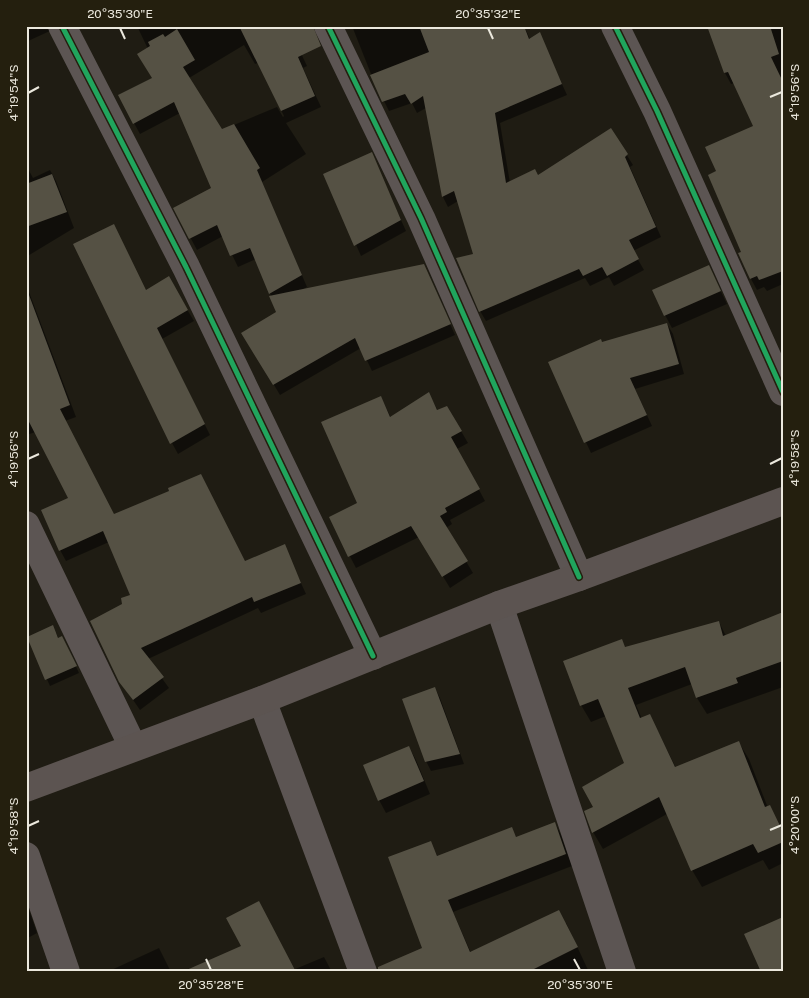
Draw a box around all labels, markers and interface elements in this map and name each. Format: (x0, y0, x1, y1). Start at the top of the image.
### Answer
text: 20°35'30"E (87, 7, 153, 21)
text: 20°35'32"E (455, 7, 521, 21)
text: 4°19'56"S (788, 64, 802, 120)
text: 4°19'54"S (7, 65, 21, 121)
text: 4°19'58"S (788, 429, 802, 487)
text: 4°19'56"S (7, 431, 21, 487)
text: 4°20'00"S (788, 796, 802, 854)
text: 4°19'58"S (7, 797, 21, 855)
text: 20°35'28"E (178, 978, 244, 992)
text: 20°35'30"E (547, 978, 613, 992)

